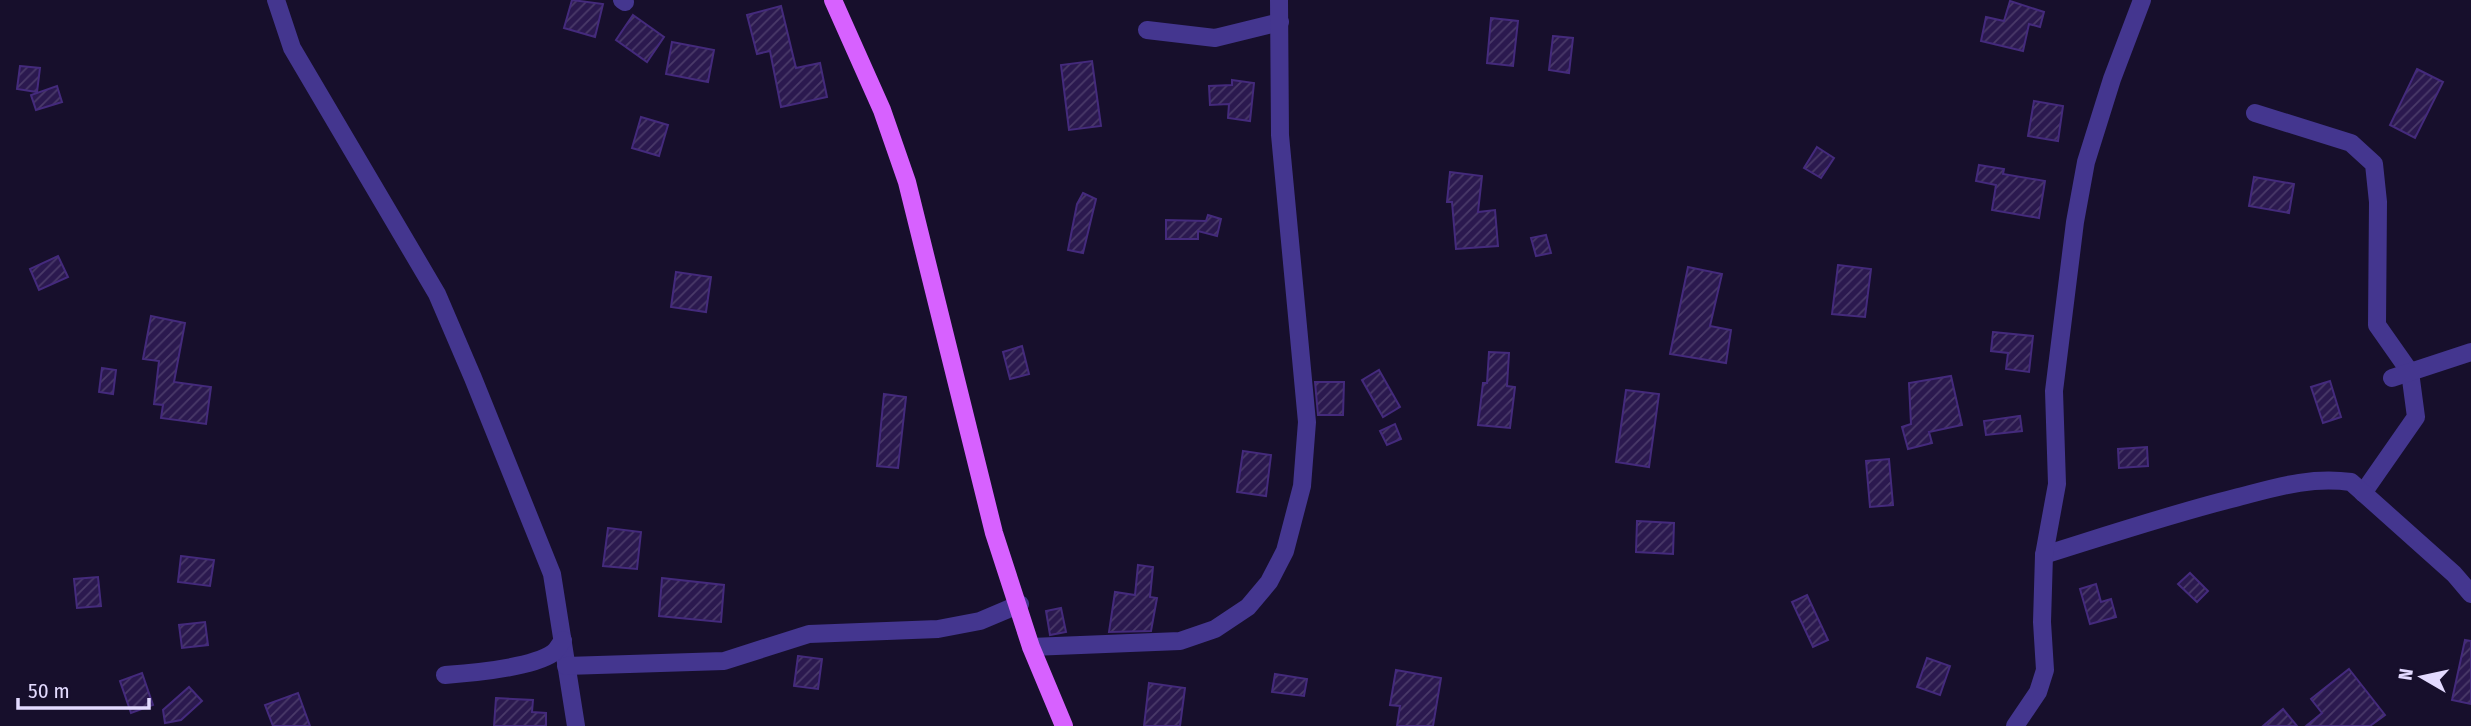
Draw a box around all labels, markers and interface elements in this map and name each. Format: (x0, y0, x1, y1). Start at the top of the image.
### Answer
north arrow (2387, 642, 2457, 712)
scale bar (18, 666, 149, 710)
text: N (2393, 667, 2418, 682)
text: 50 m (28, 678, 70, 704)

